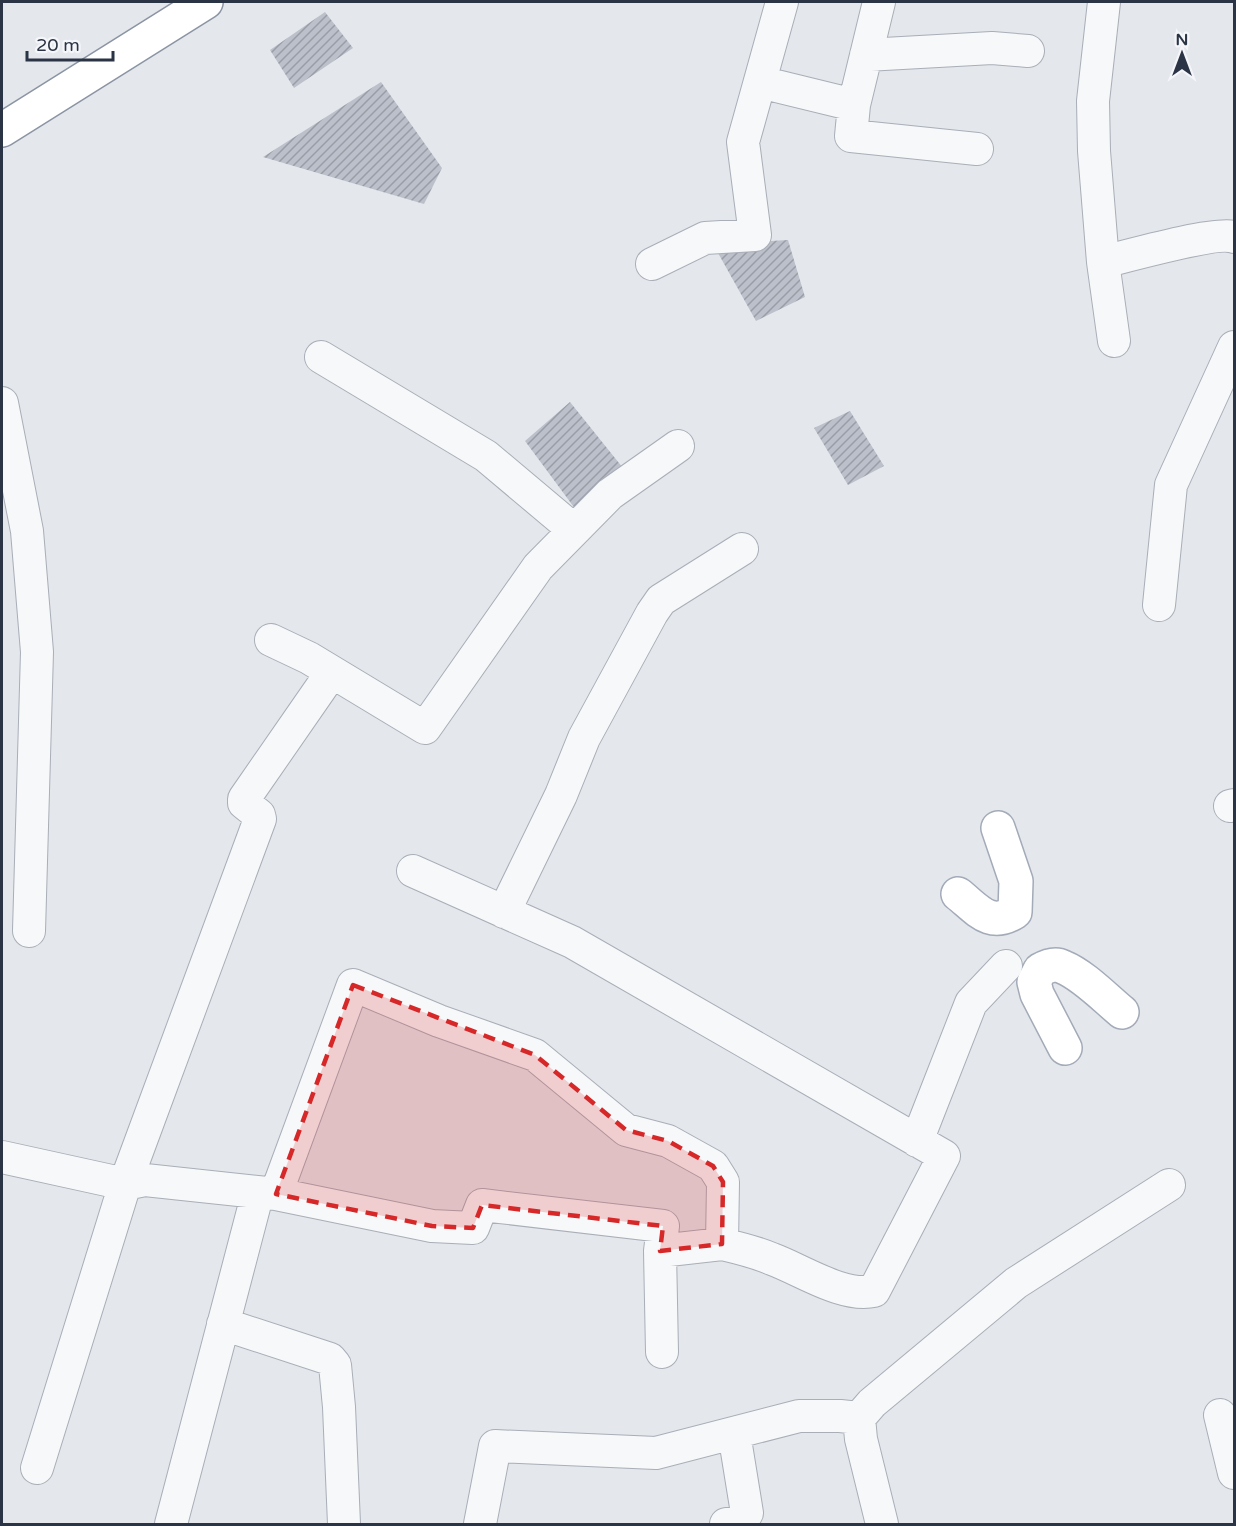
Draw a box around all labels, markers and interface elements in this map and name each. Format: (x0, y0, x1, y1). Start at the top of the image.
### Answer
scale bar (27, 24, 112, 62)
north arrow (1152, 24, 1212, 84)
text: N (1176, 30, 1188, 50)
text: 20 m (36, 34, 80, 56)

